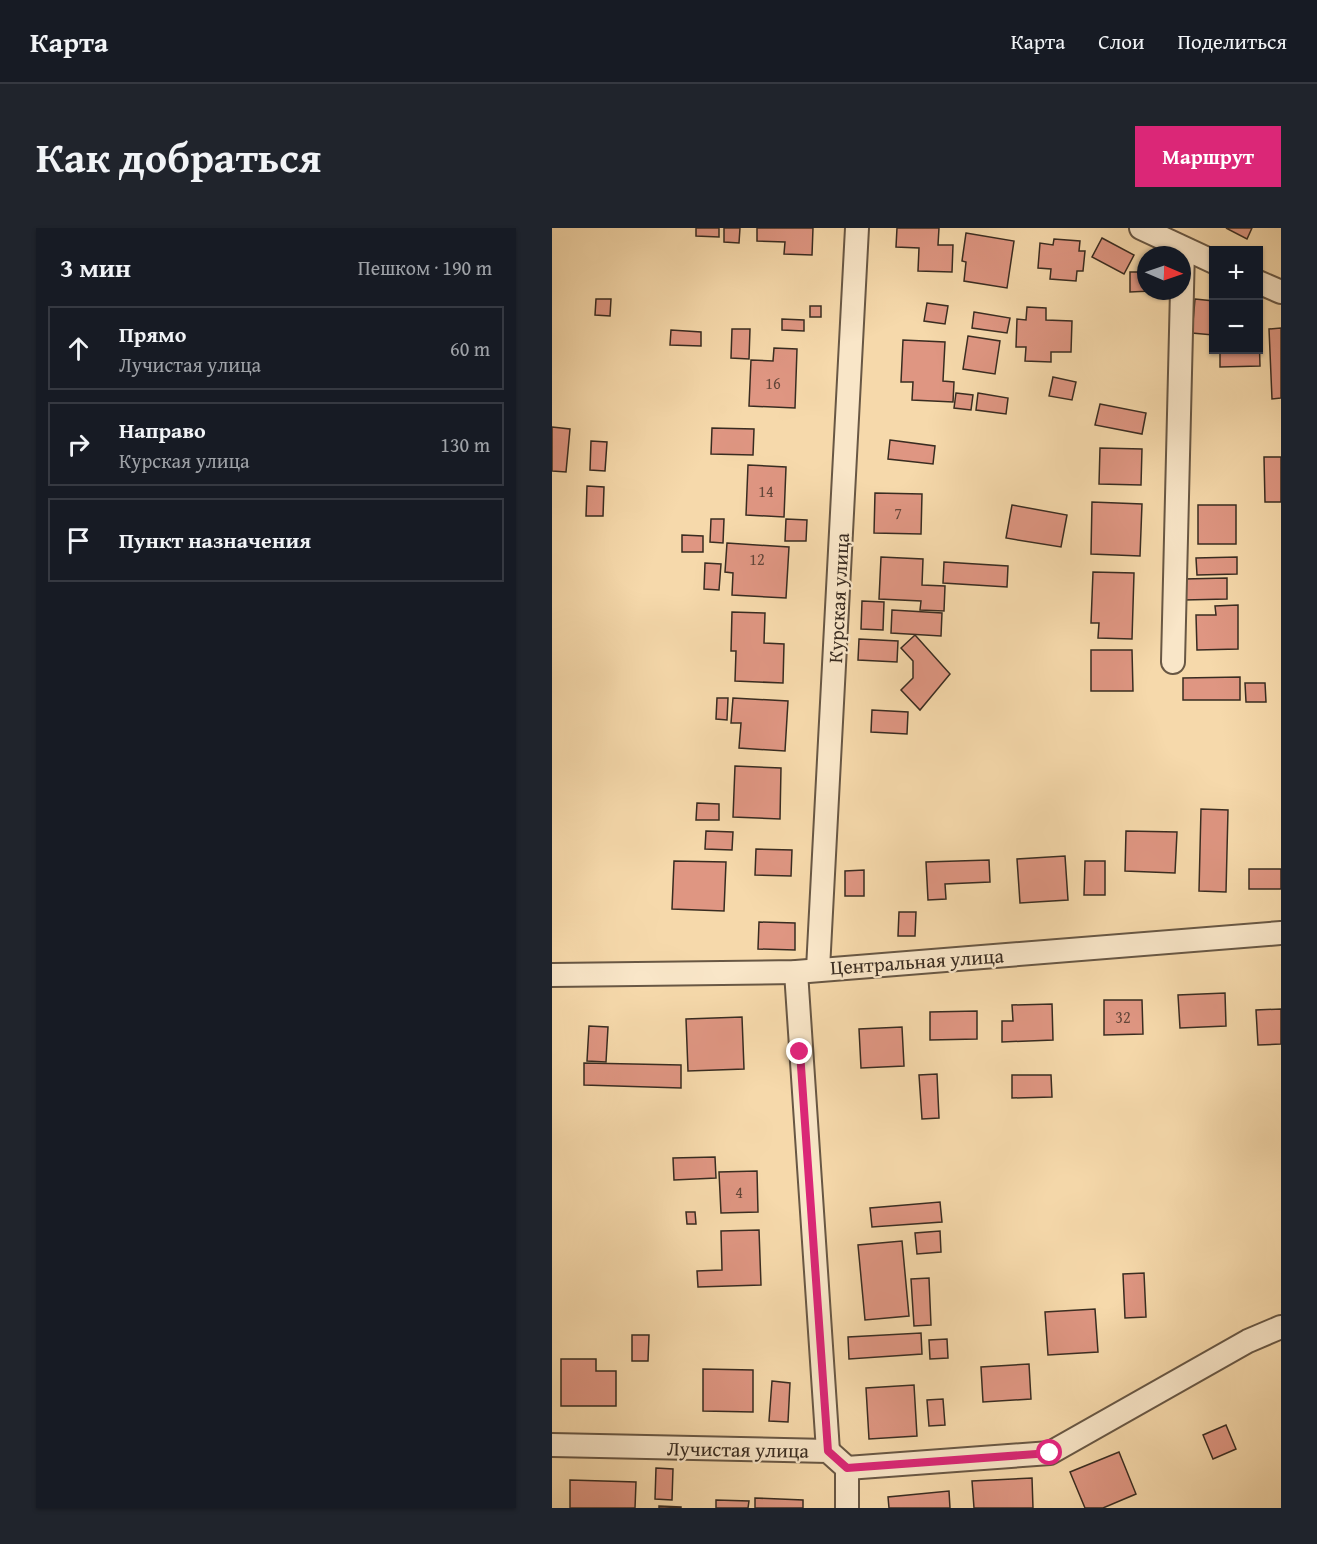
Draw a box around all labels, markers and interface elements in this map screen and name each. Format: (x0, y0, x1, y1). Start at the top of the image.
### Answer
text: Карта (30, 21, 108, 62)
text: Карта (1011, 26, 1065, 57)
text: Слои (1098, 26, 1144, 57)
text: Поделиться (1177, 26, 1287, 57)
text: Как добраться (36, 126, 321, 187)
button: Маршрут (1135, 126, 1281, 187)
north arrow (1137, 246, 1191, 300)
map controls (1209, 246, 1263, 354)
button: + (1209, 246, 1263, 300)
text: 3 мин (60, 248, 131, 287)
text: Пешком · 190 m (358, 253, 492, 282)
button: − (1209, 300, 1263, 354)
text: Прямо (119, 318, 186, 350)
icon: ahead (62, 332, 95, 365)
text: 60 m (450, 334, 490, 363)
text: Лучистая улица (119, 350, 261, 379)
house number: 16 (765, 371, 781, 395)
text: Направо (119, 414, 206, 446)
icon: right (62, 428, 95, 461)
text: 130 m (440, 430, 490, 459)
text: Курская улица (119, 446, 250, 475)
house number: 14 (758, 479, 774, 503)
house number: 7 (894, 501, 902, 525)
icon: arrive (62, 524, 95, 557)
text: Пункт назначения (119, 524, 311, 556)
street label: Курская улица (820, 532, 856, 664)
house number: 12 (749, 547, 765, 571)
street label: Центральная улица (829, 940, 1005, 982)
house number: 32 (1115, 1005, 1131, 1029)
route end (786, 1038, 812, 1064)
house number: 4 (735, 1180, 743, 1204)
street label: Лучистая улица (667, 1433, 810, 1465)
route start (1036, 1439, 1062, 1465)

